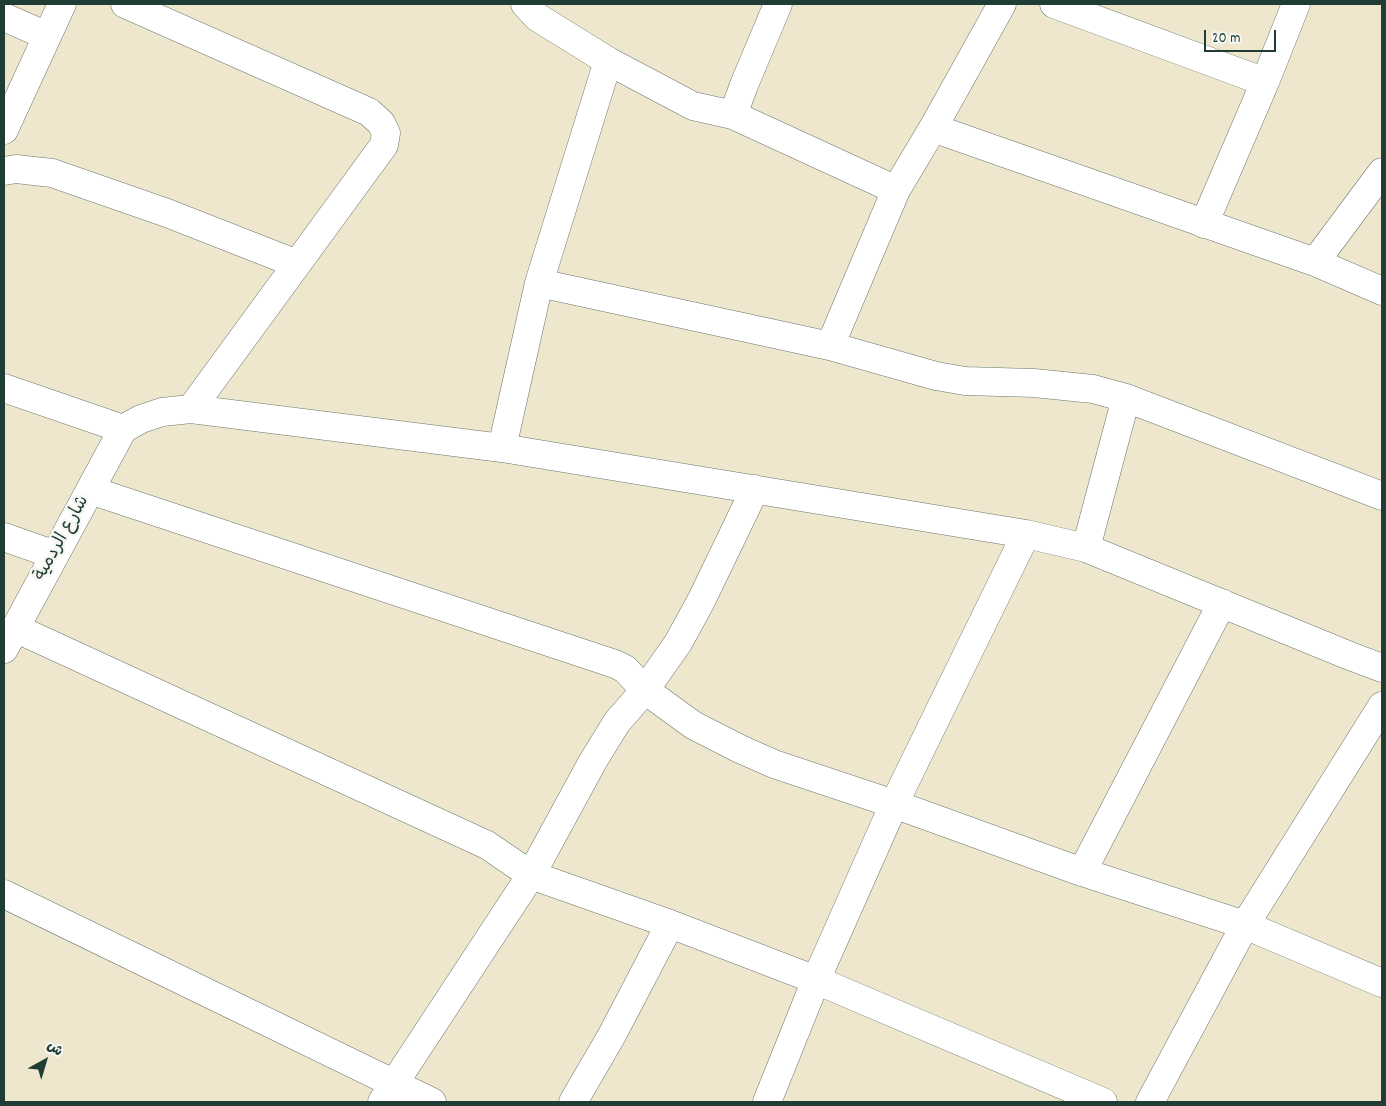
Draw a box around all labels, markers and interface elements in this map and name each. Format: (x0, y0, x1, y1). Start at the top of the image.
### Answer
scale bar (1206, 20, 1278, 52)
text: 20 m (1212, 28, 1240, 50)
street label: شارع الردمية (31, 493, 95, 585)
north arrow (20, 1036, 70, 1086)
text: ش (42, 1037, 67, 1062)

